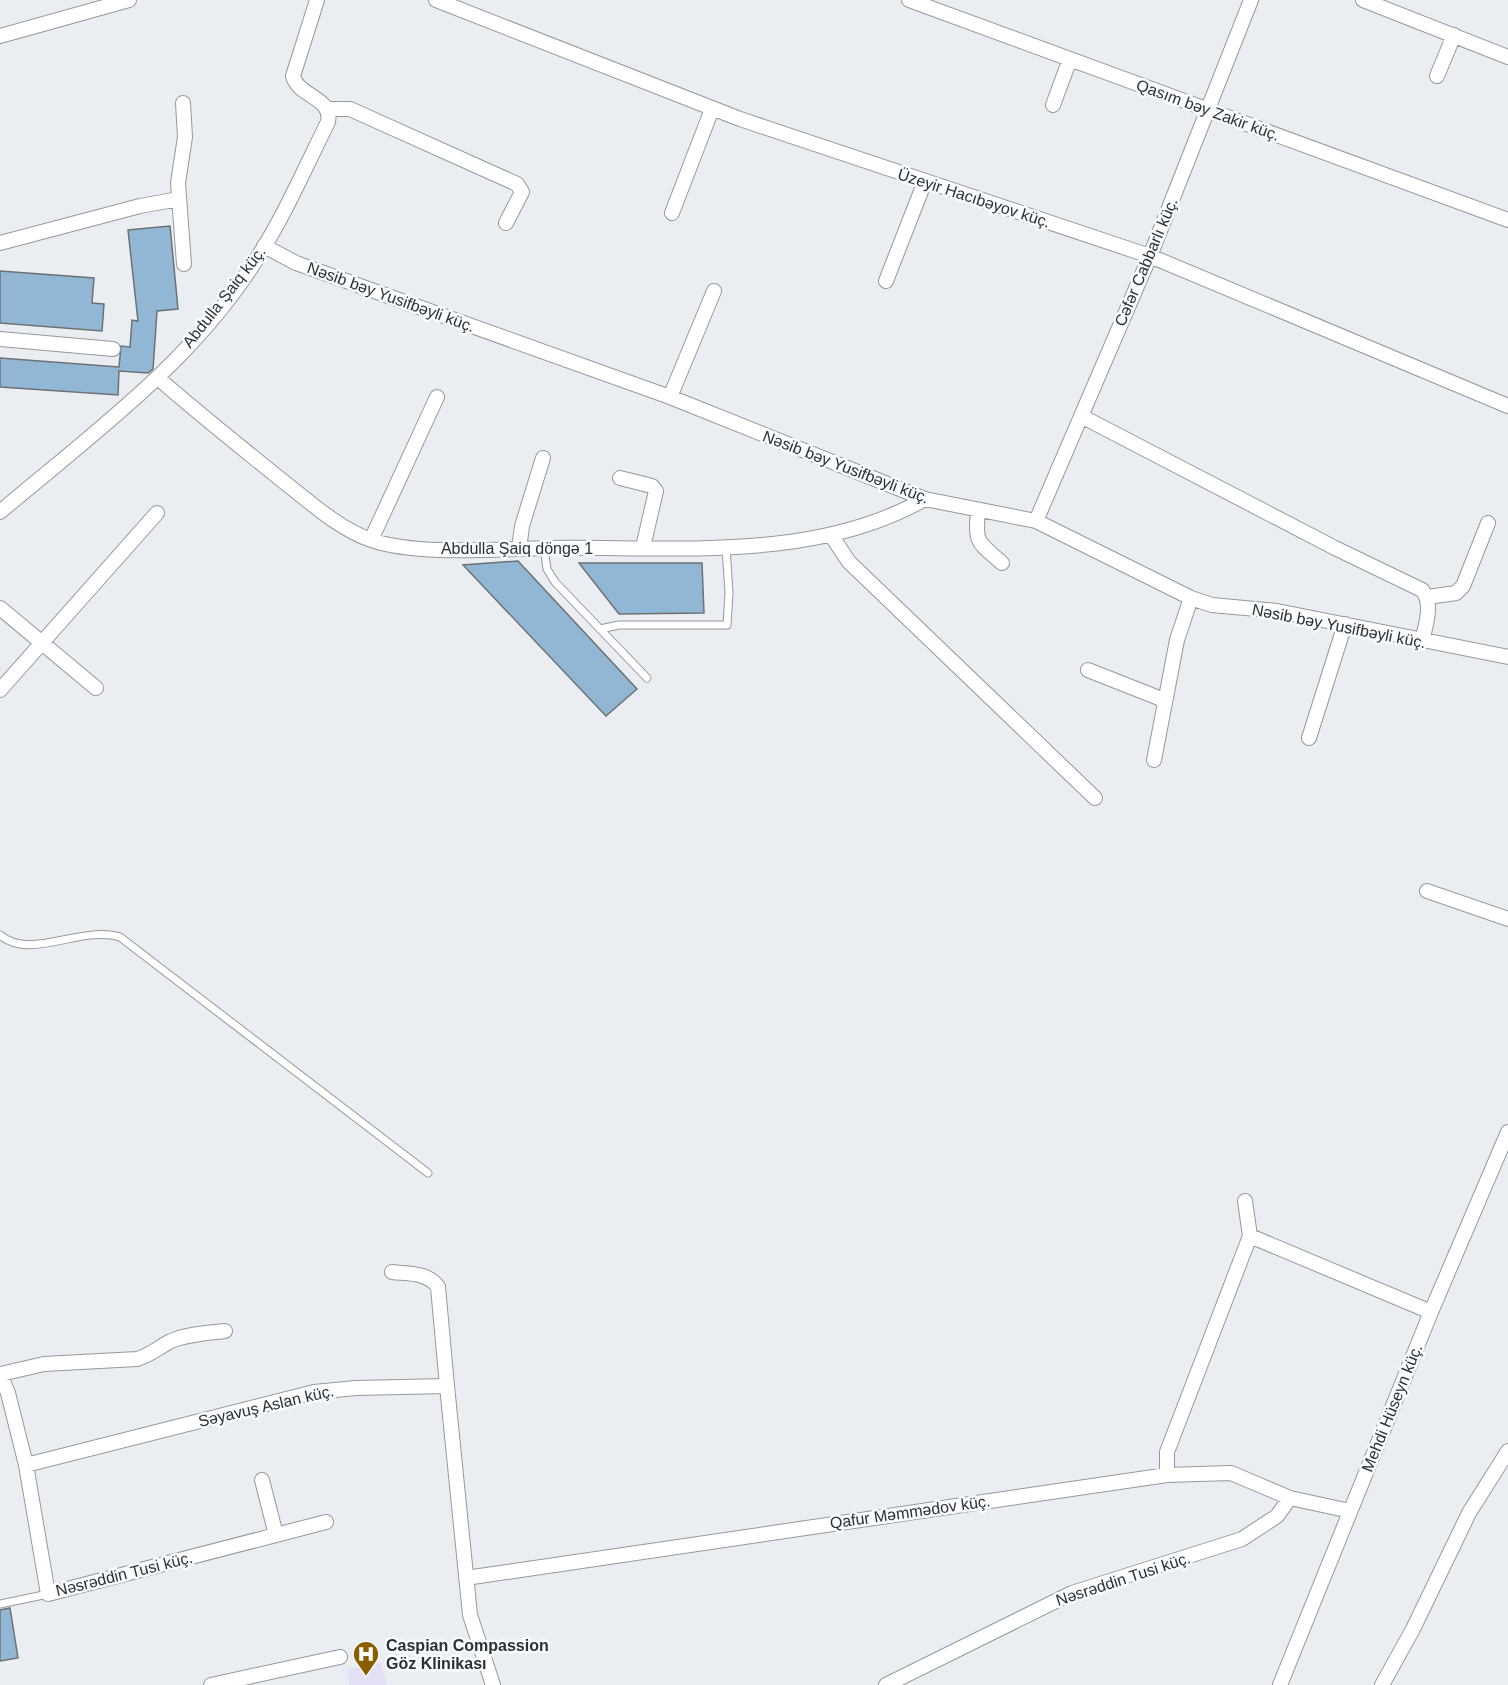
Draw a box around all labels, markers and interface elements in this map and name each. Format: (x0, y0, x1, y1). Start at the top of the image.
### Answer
street label: Qasım bəy Zakir küç. (1134, 76, 1282, 144)
street label: Üzeyir Hacıbəyov küç. (896, 165, 1052, 231)
street label: Cəfər Cabbarlı küç. (1111, 195, 1181, 329)
street label: Abdulla Şaiq küç. (179, 243, 269, 351)
street label: Nəsib bəy Yusifbəyli küç. (305, 259, 477, 335)
street label: Nəsib bəy Yusifbəyli küç. (760, 427, 932, 507)
street label: Abdulla Şaiq döngə 1 (441, 540, 593, 557)
street label: Nəsib bəy Yusifbəyli küç. (1251, 601, 1427, 651)
street label: Mehdi Hüseyn küç. (1359, 1342, 1425, 1474)
street label: Səyavuş Aslan küç. (196, 1382, 336, 1430)
street label: Qafur Məmmədov küç. (829, 1492, 991, 1532)
street label: Nəsrəddin Tusi küç. (54, 1549, 194, 1599)
street label: Nəsrəddin Tusi küç. (1054, 1549, 1192, 1609)
place label: Caspian Compassion Göz Klinikası (386, 1637, 549, 1672)
hospital icon: Caspian Compassion Göz Klinikası (351, 1639, 381, 1677)

